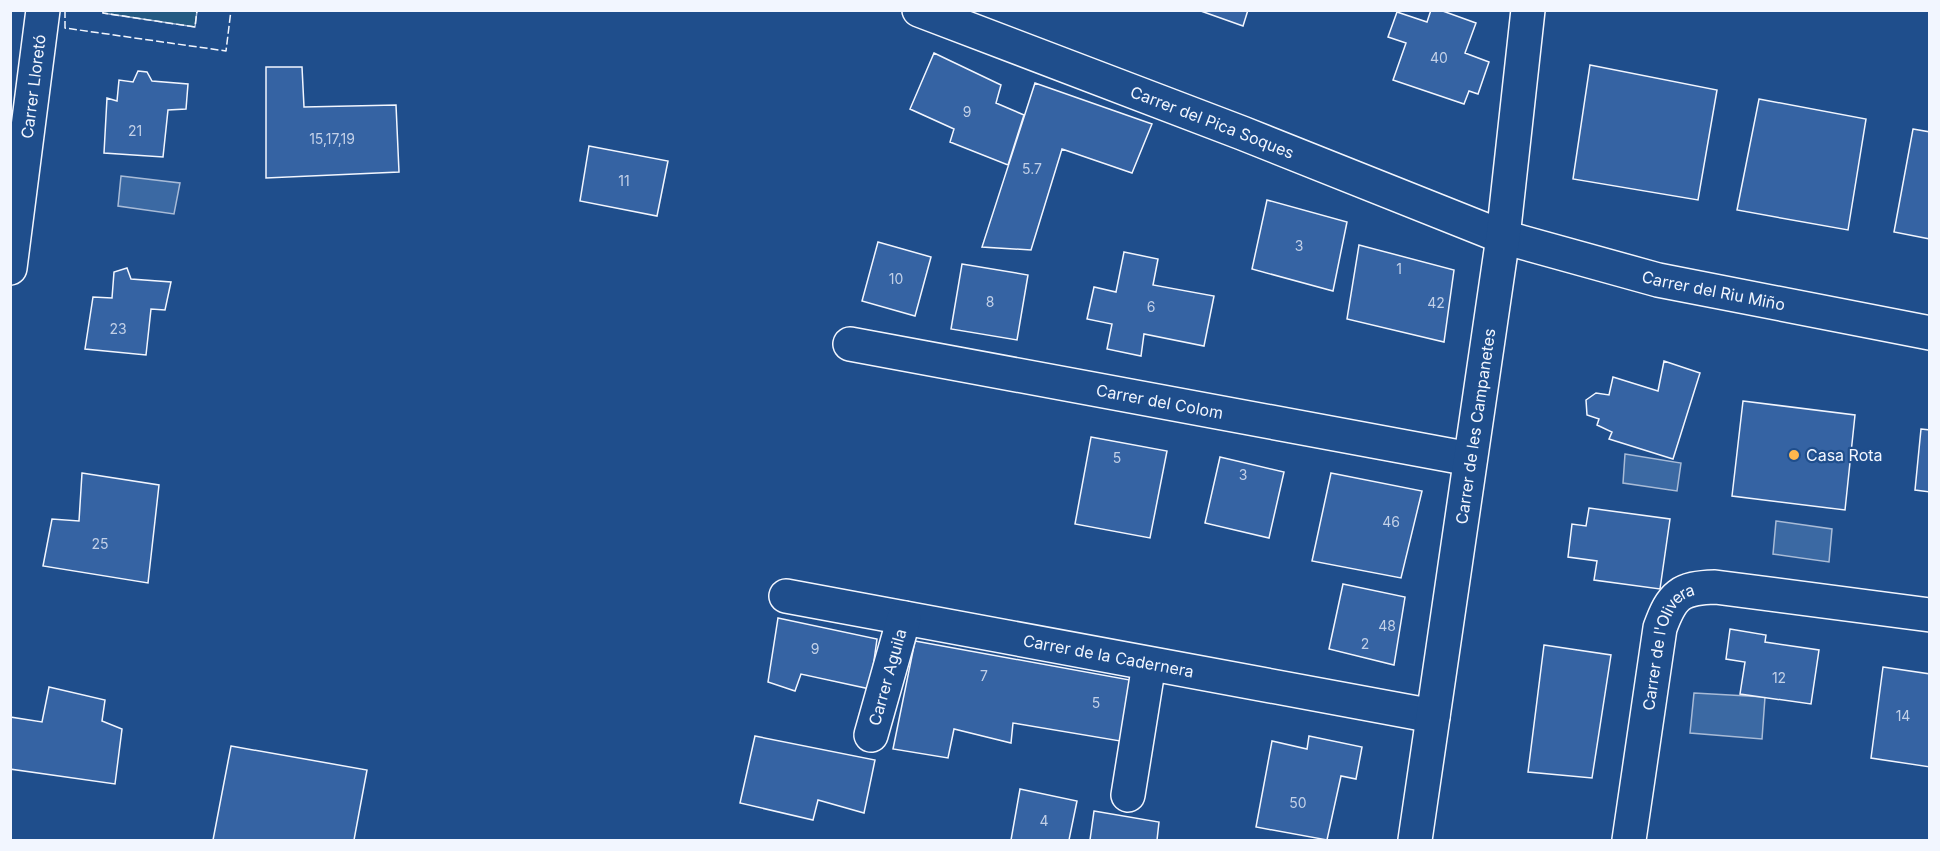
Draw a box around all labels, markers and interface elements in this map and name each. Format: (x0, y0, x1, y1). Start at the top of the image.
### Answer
street label: Carrer Lloretó (17, 33, 50, 140)
house number: 40 (1430, 49, 1448, 66)
street label: Carrer del Pica Soques (1128, 81, 1297, 163)
house number: 9 (963, 103, 971, 120)
house number: 21 (128, 122, 142, 139)
house number: 15,17,19 (309, 130, 355, 147)
house number: 5.7 (1022, 160, 1042, 177)
house number: 11 (618, 172, 630, 189)
house number: 3 (1295, 237, 1303, 254)
house number: 1 (1396, 260, 1402, 277)
street label: Carrer del Riu Miño (1640, 266, 1787, 315)
house number: 10 (889, 270, 903, 287)
house number: 8 (986, 293, 994, 310)
house number: 42 (1427, 294, 1445, 311)
house number: 6 (1147, 298, 1155, 315)
house number: 23 (109, 320, 127, 337)
street label: Carrer de les Campanetes (1451, 327, 1500, 526)
street label: Carrer del Colom (1095, 380, 1225, 423)
place label: Casa Rota (1806, 445, 1883, 465)
marker: Casa Rota (1787, 448, 1801, 462)
house number: 5 (1113, 449, 1121, 466)
house number: 3 (1239, 466, 1247, 483)
house number: 46 (1382, 513, 1400, 530)
house number: 25 (91, 535, 109, 552)
street label: Carrer de l'Olivera (1638, 579, 1697, 712)
house number: 48 (1378, 617, 1396, 634)
street label: Carrer Aguila (864, 627, 910, 728)
street label: Carrer de la Cadernera (1021, 630, 1196, 681)
house number: 2 (1361, 635, 1369, 652)
house number: 9 (811, 640, 819, 657)
house number: 7 (980, 667, 988, 684)
house number: 12 (1772, 669, 1786, 686)
house number: 5 (1092, 694, 1100, 711)
house number: 14 (1896, 707, 1910, 724)
house number: 50 (1289, 794, 1307, 811)
house number: 4 (1039, 812, 1049, 829)

